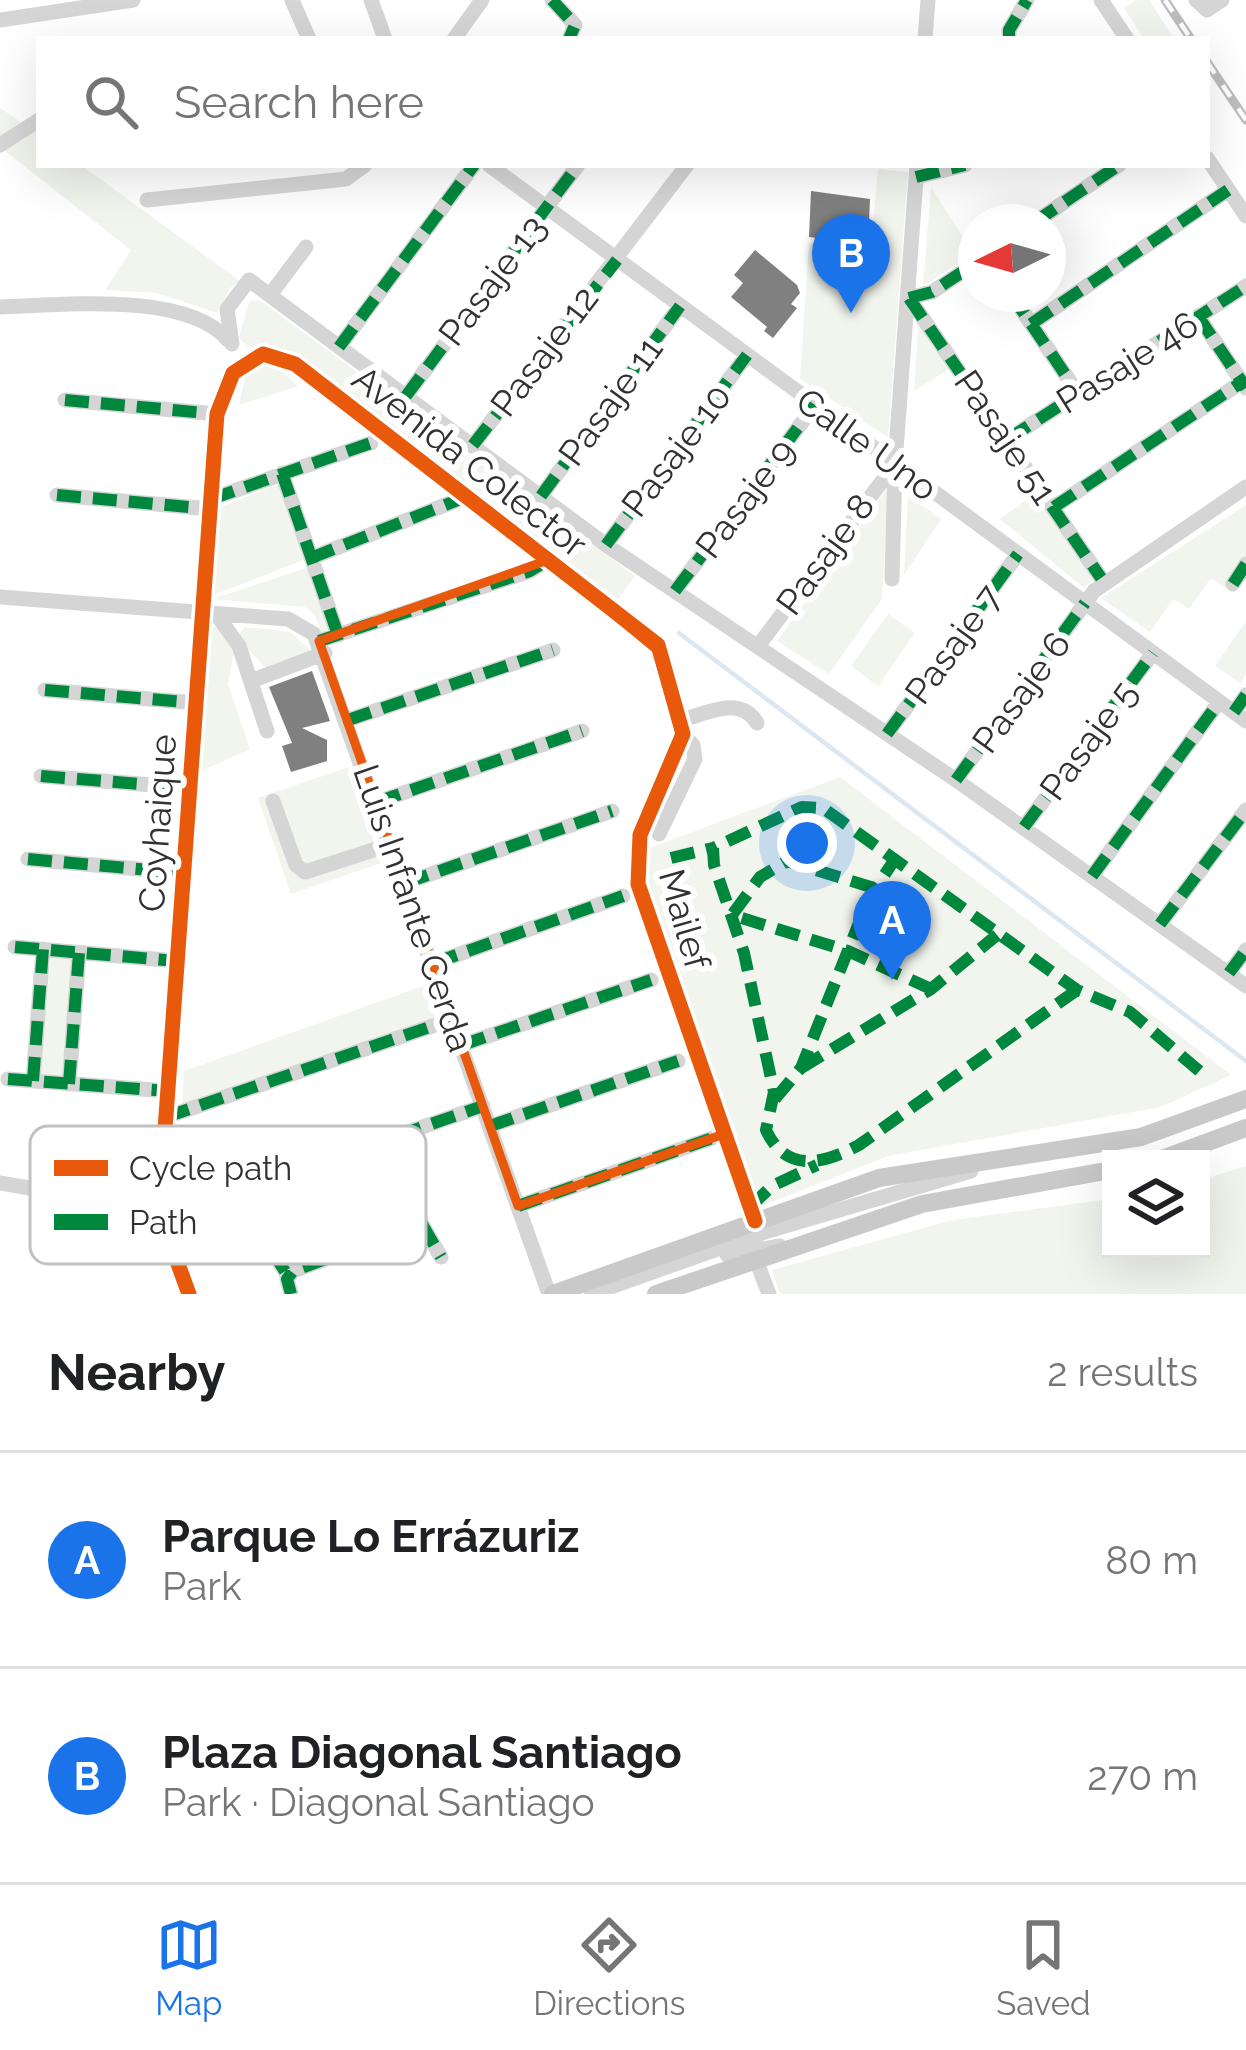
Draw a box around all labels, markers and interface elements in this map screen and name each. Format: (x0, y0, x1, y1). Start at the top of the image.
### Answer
search box (36, 36, 1210, 168)
icon: search (78, 69, 144, 135)
text: Search here (174, 76, 424, 129)
north arrow (958, 204, 1066, 312)
street label: Pasaje 13 (430, 207, 554, 353)
pin: B (812, 214, 890, 313)
street label: Pasaje 12 (482, 278, 606, 424)
street label: Pasaje 46 (1049, 302, 1205, 422)
street label: Pasaje 11 (550, 329, 670, 473)
street label: Avenida Colector (345, 357, 596, 566)
street label: Pasaje 51 (946, 362, 1066, 512)
street label: Pasaje 10 (613, 376, 739, 524)
street label: Calle Uno (788, 379, 946, 509)
street label: Pasaje 9 (687, 430, 803, 566)
street label: Pasaje 8 (767, 486, 883, 622)
street label: Pasaje 7 (896, 576, 1010, 712)
street label: Pasaje 6 (963, 623, 1079, 761)
street label: Pasaje 5 (1031, 672, 1145, 808)
street label: Coyhaique (130, 733, 184, 913)
street label: Luis Infante Cerda (345, 759, 483, 1057)
your location (777, 813, 837, 873)
street label: Mailef (651, 864, 720, 976)
pin: A (853, 881, 931, 980)
legend (30, 1126, 426, 1264)
text: Cycle path (129, 1149, 292, 1188)
map controls (1102, 1150, 1210, 1258)
button: layers (1102, 1150, 1210, 1258)
text: Path (129, 1203, 198, 1242)
text: Nearby (48, 1342, 225, 1402)
text: 2 results (1047, 1349, 1198, 1395)
text: Parque Lo Errázuriz (162, 1510, 580, 1563)
text: A (74, 1537, 100, 1583)
text: 80 m (1105, 1537, 1198, 1583)
text: Park (162, 1563, 242, 1609)
text: Plaza Diagonal Santiago (162, 1726, 682, 1779)
text: B (74, 1753, 100, 1799)
text: 270 m (1087, 1753, 1198, 1799)
text: Park · Diagonal Santiago (162, 1779, 595, 1825)
tab: Map (155, 1912, 222, 2023)
tab: Directions (533, 1912, 686, 2023)
tab: Saved (996, 1912, 1091, 2023)

